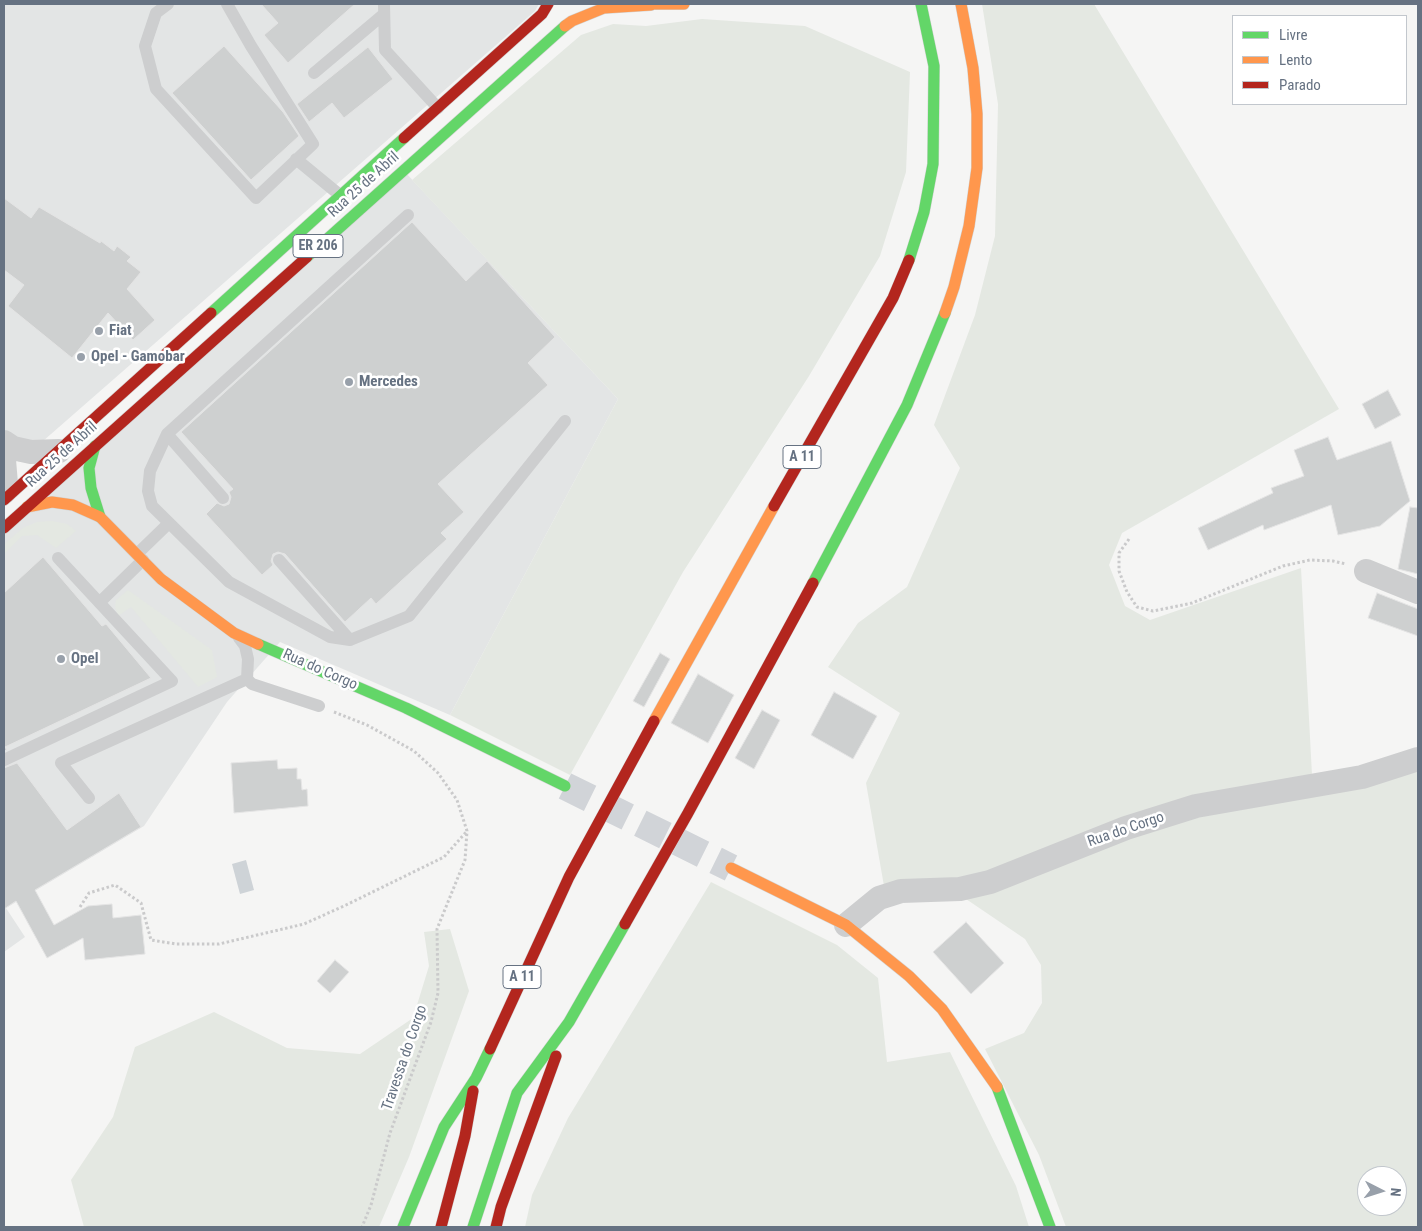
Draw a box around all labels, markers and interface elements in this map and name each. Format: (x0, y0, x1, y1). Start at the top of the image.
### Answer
legend (1232, 15, 1407, 105)
text: Livre (1279, 26, 1307, 44)
text: Lento (1279, 51, 1312, 69)
text: Parado (1279, 76, 1321, 94)
street label: Rua 25 de Abril (325, 148, 403, 222)
road number: ER 206 (293, 235, 343, 258)
place label: Fiat (109, 322, 132, 340)
marker: Fiat (93, 325, 105, 337)
place label: Opel - Gamobar (91, 348, 185, 366)
marker: Opel - Gamobar (75, 351, 87, 363)
place label: Mercedes (359, 373, 418, 391)
marker: Mercedes (343, 376, 355, 388)
street label: Rua 25 de Abril (23, 418, 101, 492)
road number: A 11 (783, 446, 821, 468)
street label: Rua do Corgo (280, 646, 360, 694)
place label: Opel (71, 650, 98, 668)
marker: Opel (55, 653, 67, 665)
street label: Rua do Corgo (1085, 809, 1167, 851)
road number: A 11 (503, 966, 541, 989)
street label: Travessa do Corgo (379, 1003, 431, 1113)
north arrow (1357, 1166, 1407, 1216)
text: N (1388, 1187, 1404, 1197)

